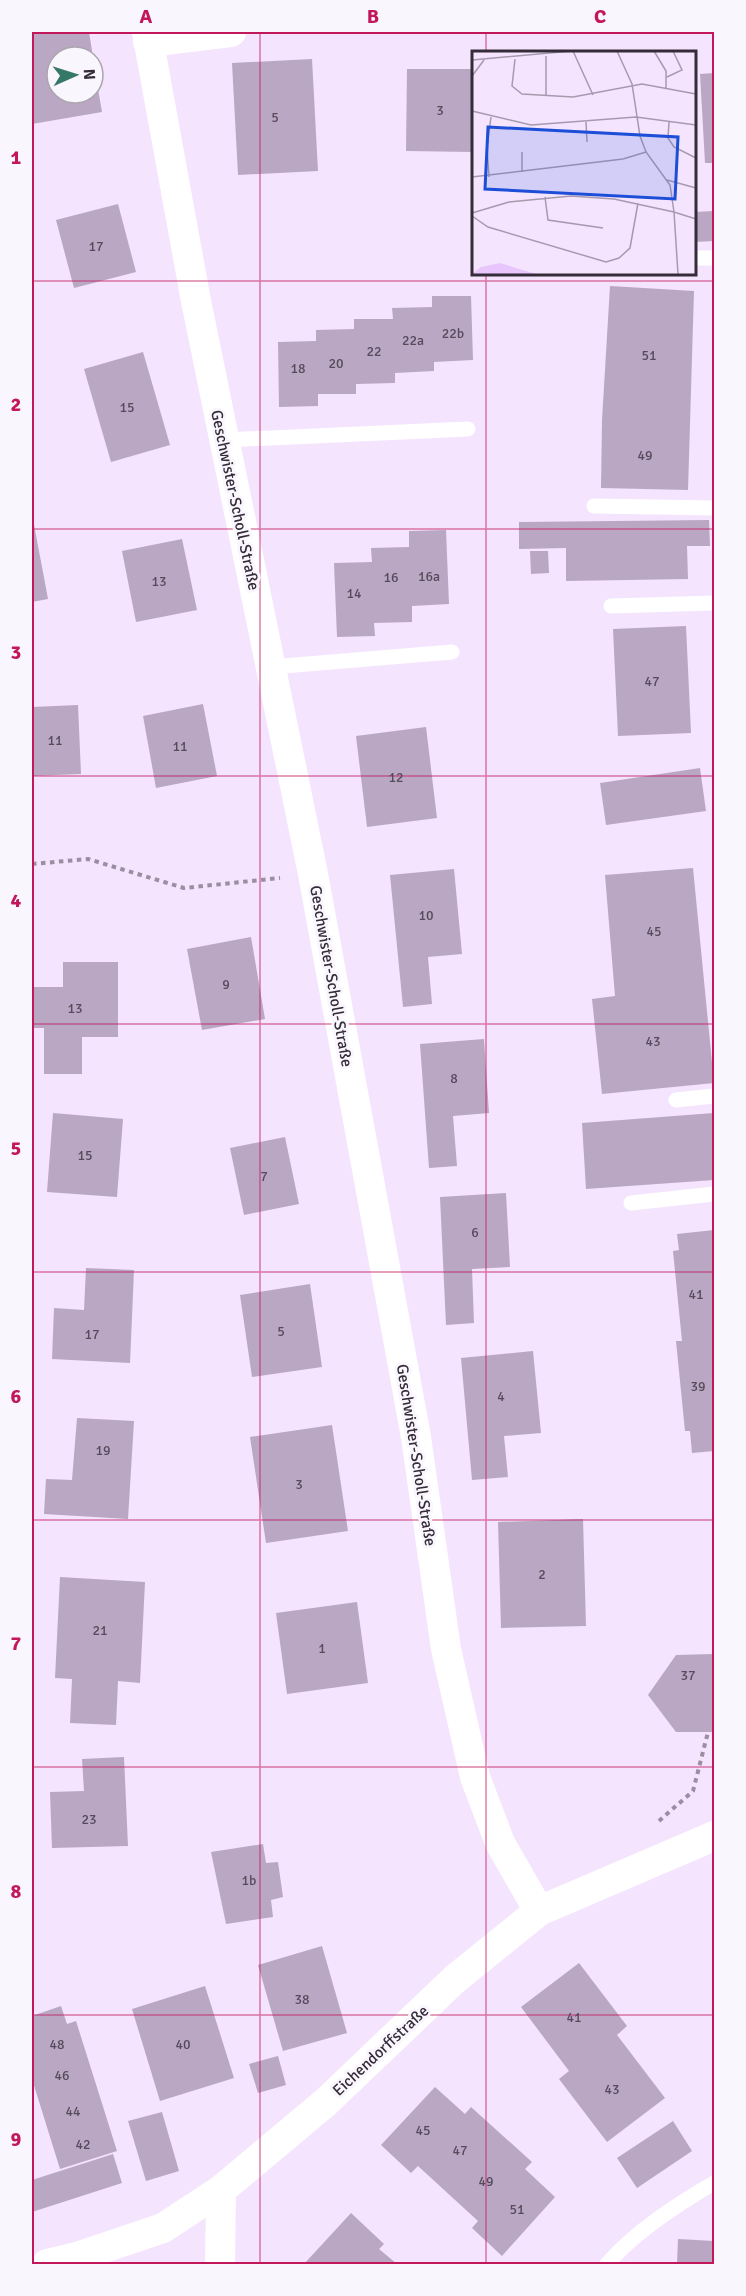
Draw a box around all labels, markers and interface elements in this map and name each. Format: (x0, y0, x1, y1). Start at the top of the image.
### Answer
text: A (140, 4, 153, 29)
text: B (367, 4, 379, 29)
text: C (594, 4, 606, 29)
north arrow (45, 45, 105, 105)
inset map (472, 51, 695, 274)
text: N (79, 68, 99, 80)
house number: 3 (436, 102, 444, 119)
house number: 5 (271, 109, 279, 126)
text: 1 (11, 145, 22, 170)
house number: 17 (88, 238, 104, 255)
house number: 22b (442, 325, 464, 342)
house number: 22a (402, 332, 424, 349)
house number: 22 (366, 343, 382, 360)
house number: 51 (641, 347, 657, 364)
house number: 20 (328, 355, 344, 372)
house number: 18 (290, 360, 306, 377)
text: 2 (11, 392, 21, 417)
house number: 15 (119, 399, 135, 416)
street label: Geschwister-Scholl-Straße (206, 408, 264, 592)
house number: 49 (637, 447, 653, 464)
house number: 16a (418, 568, 440, 585)
house number: 16 (383, 569, 399, 586)
house number: 13 (151, 573, 167, 590)
house number: 14 (346, 585, 362, 602)
text: 3 (11, 640, 21, 665)
house number: 47 (644, 673, 660, 690)
house number: 11 (47, 732, 63, 749)
house number: 11 (172, 738, 188, 755)
house number: 12 (388, 769, 404, 786)
street label: Geschwister-Scholl-Straße (305, 884, 357, 1068)
text: 4 (11, 888, 22, 913)
house number: 10 (418, 907, 434, 924)
house number: 45 (646, 923, 662, 940)
house number: 9 (222, 976, 230, 993)
house number: 13 (67, 1000, 83, 1017)
house number: 43 (645, 1033, 661, 1050)
house number: 8 (450, 1070, 458, 1087)
text: 5 (11, 1136, 21, 1161)
house number: 15 (77, 1147, 93, 1164)
house number: 7 (260, 1168, 268, 1185)
house number: 6 (471, 1224, 479, 1241)
house number: 41 (688, 1286, 704, 1303)
house number: 5 (277, 1323, 285, 1340)
house number: 17 (84, 1326, 100, 1343)
street label: Geschwister-Scholl-Straße (392, 1363, 440, 1548)
house number: 39 (690, 1378, 706, 1395)
text: 6 (11, 1384, 22, 1409)
house number: 4 (497, 1388, 505, 1405)
house number: 19 (95, 1442, 111, 1459)
house number: 3 (295, 1476, 303, 1493)
house number: 2 (538, 1566, 546, 1583)
house number: 21 (92, 1622, 108, 1639)
text: 7 (11, 1631, 22, 1656)
house number: 1 (318, 1640, 326, 1657)
house number: 37 (680, 1667, 696, 1684)
house number: 23 (81, 1811, 97, 1828)
house number: 1b (242, 1872, 256, 1889)
text: 8 (11, 1879, 22, 1904)
house number: 38 (294, 1991, 310, 2008)
street label: Eichendorffstraße (328, 2001, 433, 2100)
house number: 41 (566, 2009, 582, 2026)
house number: 48 (49, 2036, 65, 2053)
house number: 40 (175, 2036, 191, 2053)
house number: 46 (54, 2067, 70, 2084)
house number: 43 (604, 2081, 620, 2098)
house number: 44 (65, 2103, 81, 2120)
house number: 45 (415, 2122, 431, 2139)
text: 9 (11, 2127, 22, 2152)
house number: 42 (75, 2136, 91, 2153)
house number: 47 (452, 2142, 468, 2159)
house number: 49 (478, 2173, 494, 2190)
house number: 51 (509, 2201, 525, 2218)

